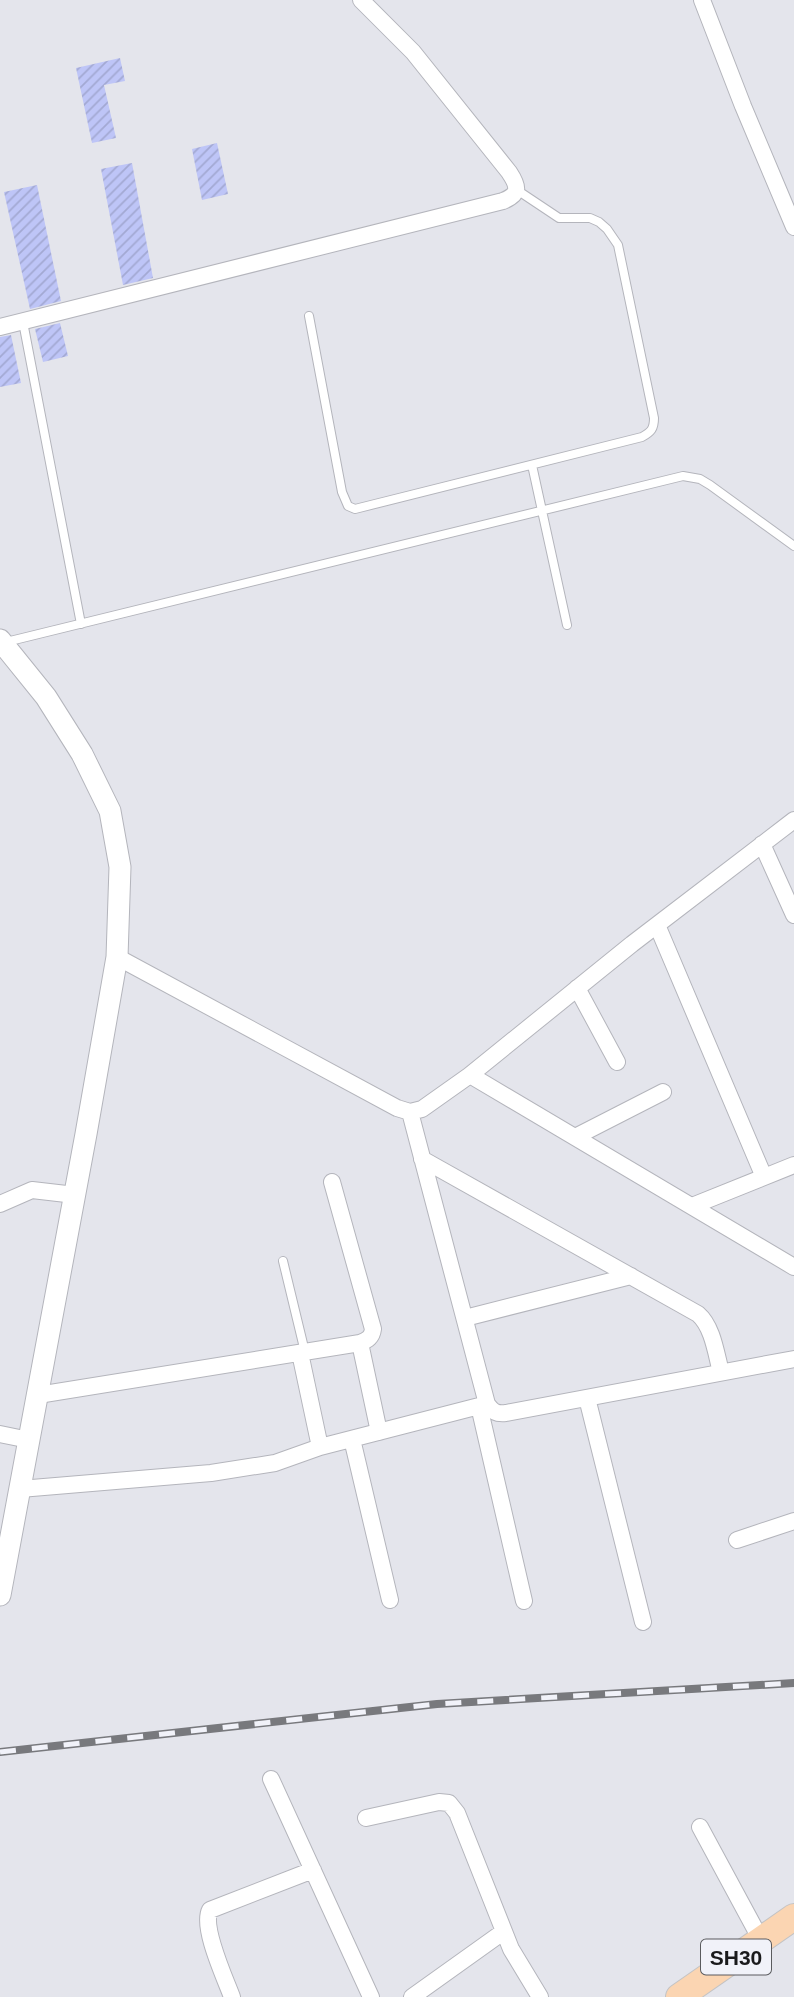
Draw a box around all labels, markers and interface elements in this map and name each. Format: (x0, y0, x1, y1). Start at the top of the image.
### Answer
road number: SH30 (701, 1940, 771, 1974)

